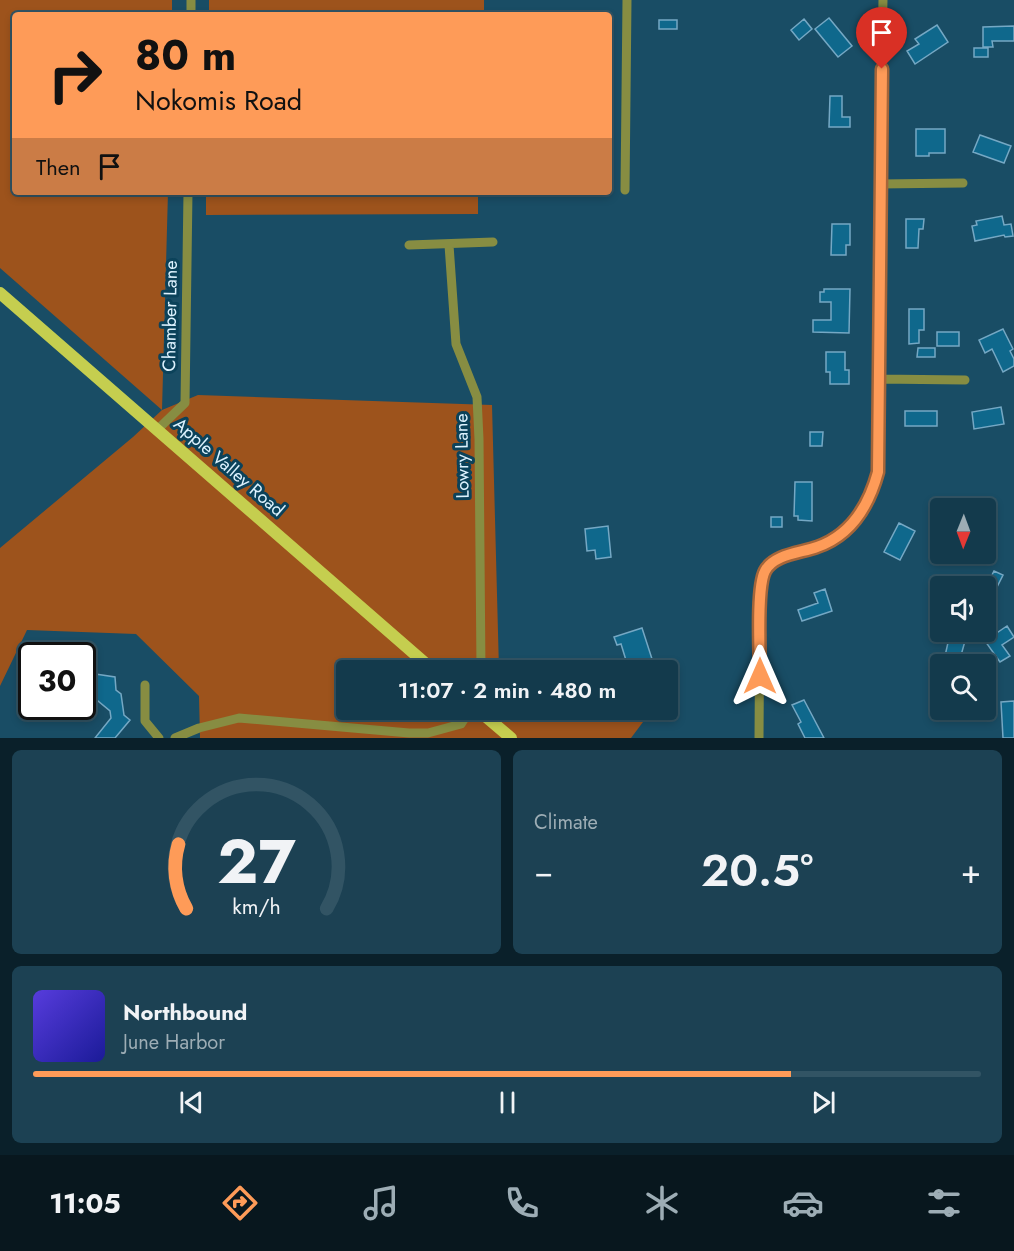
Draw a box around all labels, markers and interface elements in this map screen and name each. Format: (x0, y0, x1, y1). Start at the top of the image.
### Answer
pin (856, 7, 907, 69)
icon: arrive (865, 16, 898, 49)
text: 80 m (135, 25, 236, 86)
icon: right (36, 36, 114, 114)
text: Nokomis Road (135, 81, 302, 120)
icon: arrive (93, 150, 126, 183)
text: Then (36, 151, 81, 183)
street label: Chamber Lane (156, 260, 184, 372)
street label: Apple Valley Road (168, 411, 290, 523)
street label: Lowry Lane (448, 413, 476, 499)
north arrow (930, 498, 996, 564)
map controls (930, 498, 996, 720)
button: sound (930, 576, 996, 642)
speed limit sign: 30 (18, 642, 96, 720)
position arrow (728, 644, 792, 708)
button: search (930, 654, 996, 720)
text: 11:07 · 2 min · 480 m (398, 674, 616, 706)
text: Climate (534, 808, 598, 837)
text: 27 (217, 816, 296, 906)
text: 20.5° (701, 838, 813, 903)
text: − (534, 848, 553, 895)
text: + (961, 848, 981, 895)
text: km/h (232, 891, 281, 922)
text: Northbound (123, 996, 247, 1028)
text: June Harbor (123, 1028, 225, 1057)
icon: previous (175, 1086, 208, 1119)
icon: pause (491, 1086, 524, 1119)
icon: next (807, 1086, 840, 1119)
icon: directions (219, 1182, 261, 1224)
icon: music (360, 1182, 402, 1224)
icon: phone (501, 1182, 543, 1224)
icon: climate (641, 1182, 683, 1224)
icon: car (782, 1182, 824, 1224)
icon: filters (923, 1182, 965, 1224)
text: 11:05 (49, 1184, 121, 1223)

